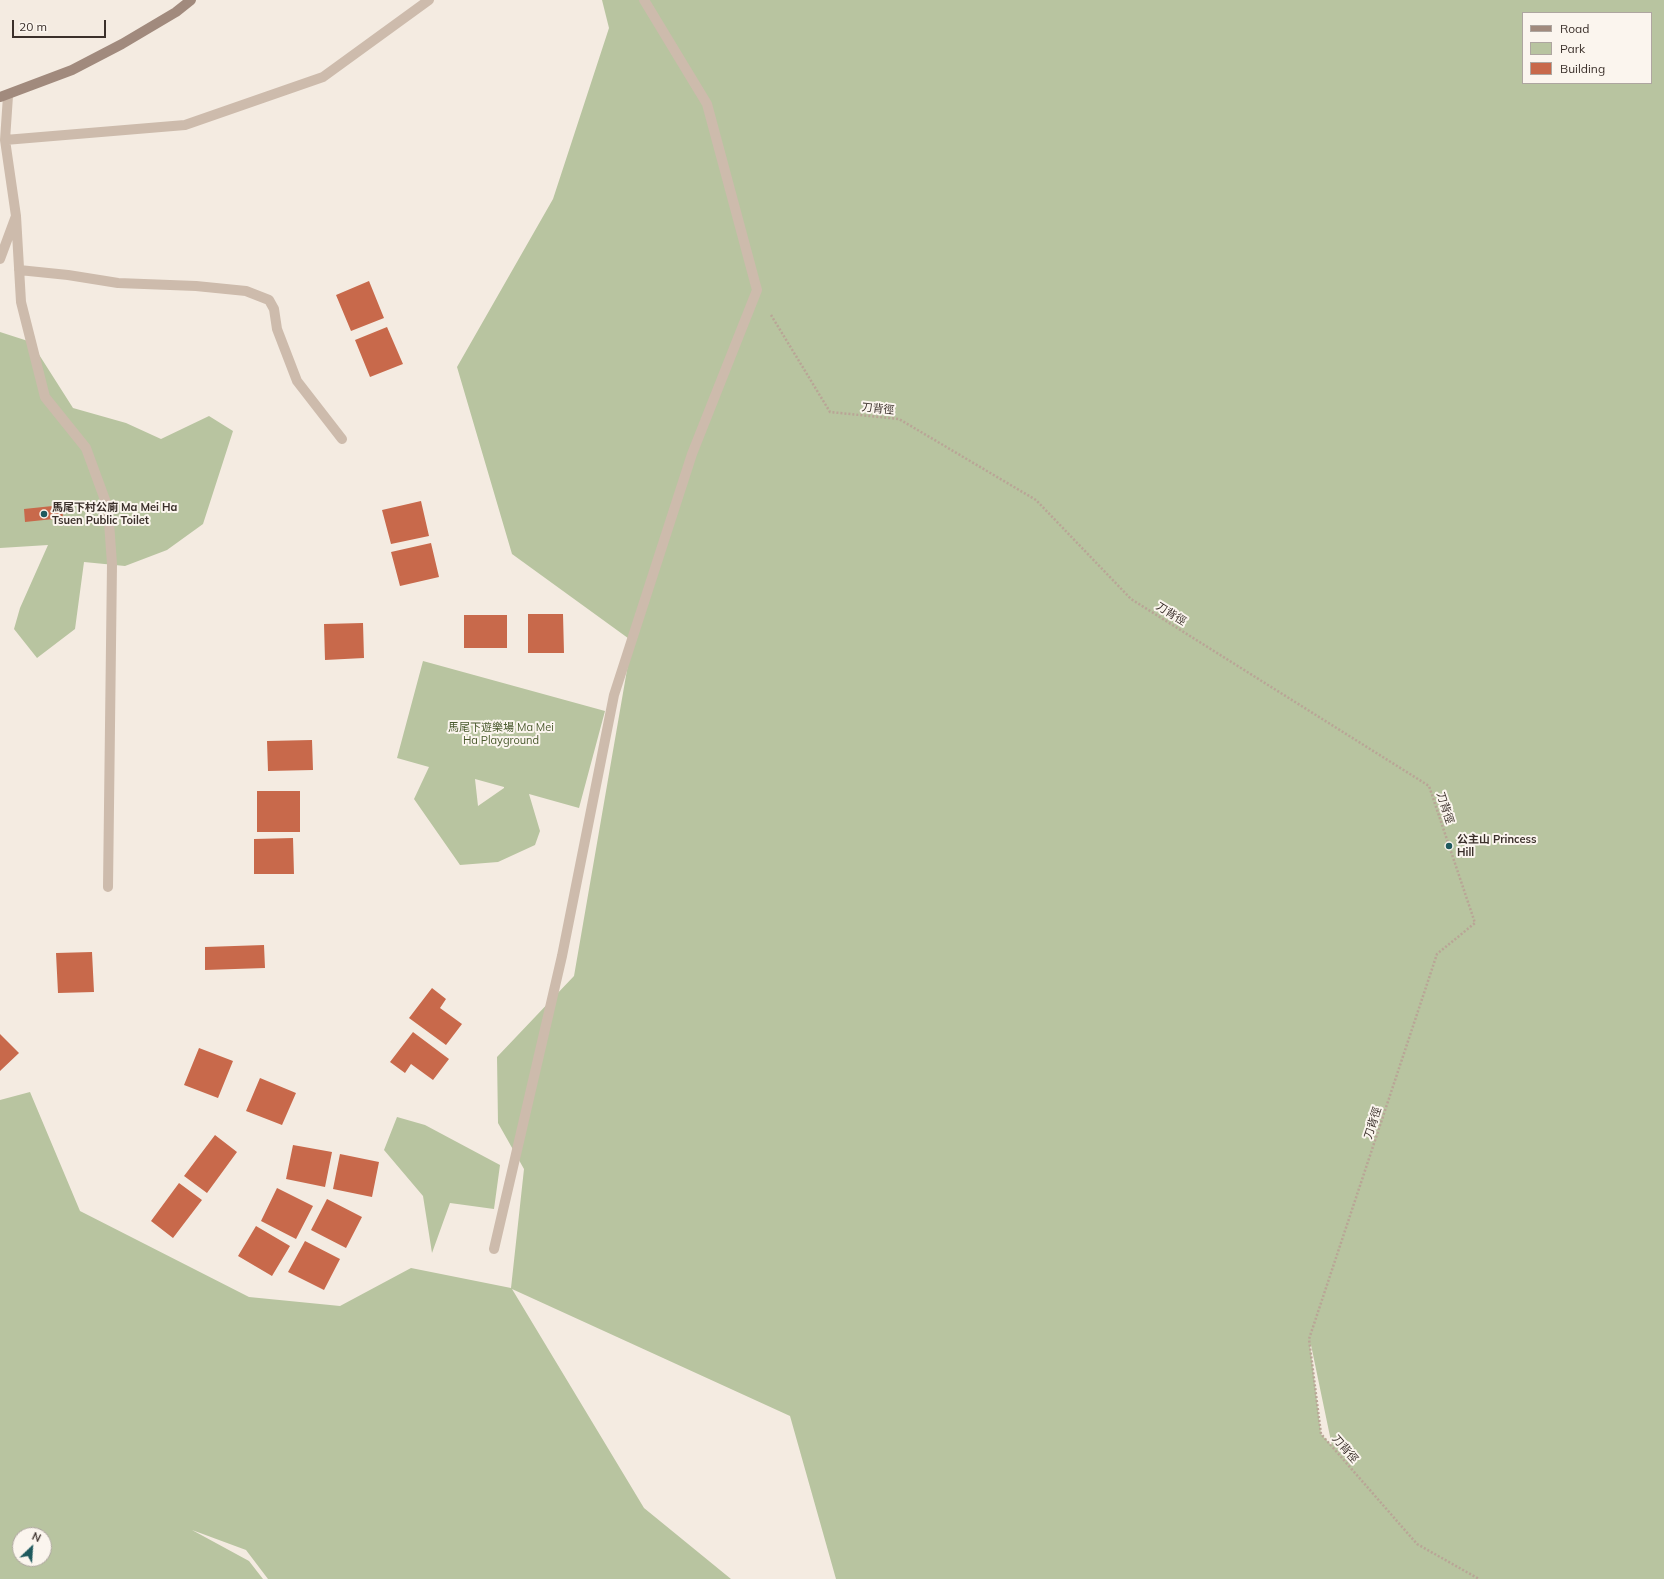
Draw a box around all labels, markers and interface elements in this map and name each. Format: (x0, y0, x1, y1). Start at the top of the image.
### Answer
scale bar (14, 12, 108, 38)
legend (1522, 12, 1652, 84)
text: 20 m (19, 19, 47, 34)
text: Road (1560, 21, 1589, 36)
text: Park (1560, 41, 1585, 56)
text: Building (1560, 61, 1605, 76)
street label: 刀背徑 (861, 401, 895, 417)
place label: 馬尾下村公廁 Ma Mei Ha Tsuen Public Toilet (52, 501, 177, 527)
marker: 馬尾下村公廁 Ma Mei Ha Tsuen Public Toilet (39, 509, 49, 519)
street label: 刀背徑 (1154, 600, 1188, 628)
park label: 馬尾下遊樂場 Ma Mei Ha Playground (448, 721, 554, 747)
street label: 刀背徑 (1434, 790, 1456, 826)
place label: 公主山 Princess Hill (1457, 833, 1537, 859)
marker: 公主山 Princess Hill (1444, 841, 1454, 851)
street label: 刀背徑 (1362, 1105, 1384, 1141)
street label: 刀背徑 (1329, 1432, 1361, 1466)
north arrow (12, 1527, 52, 1567)
text: N (30, 1529, 43, 1545)

